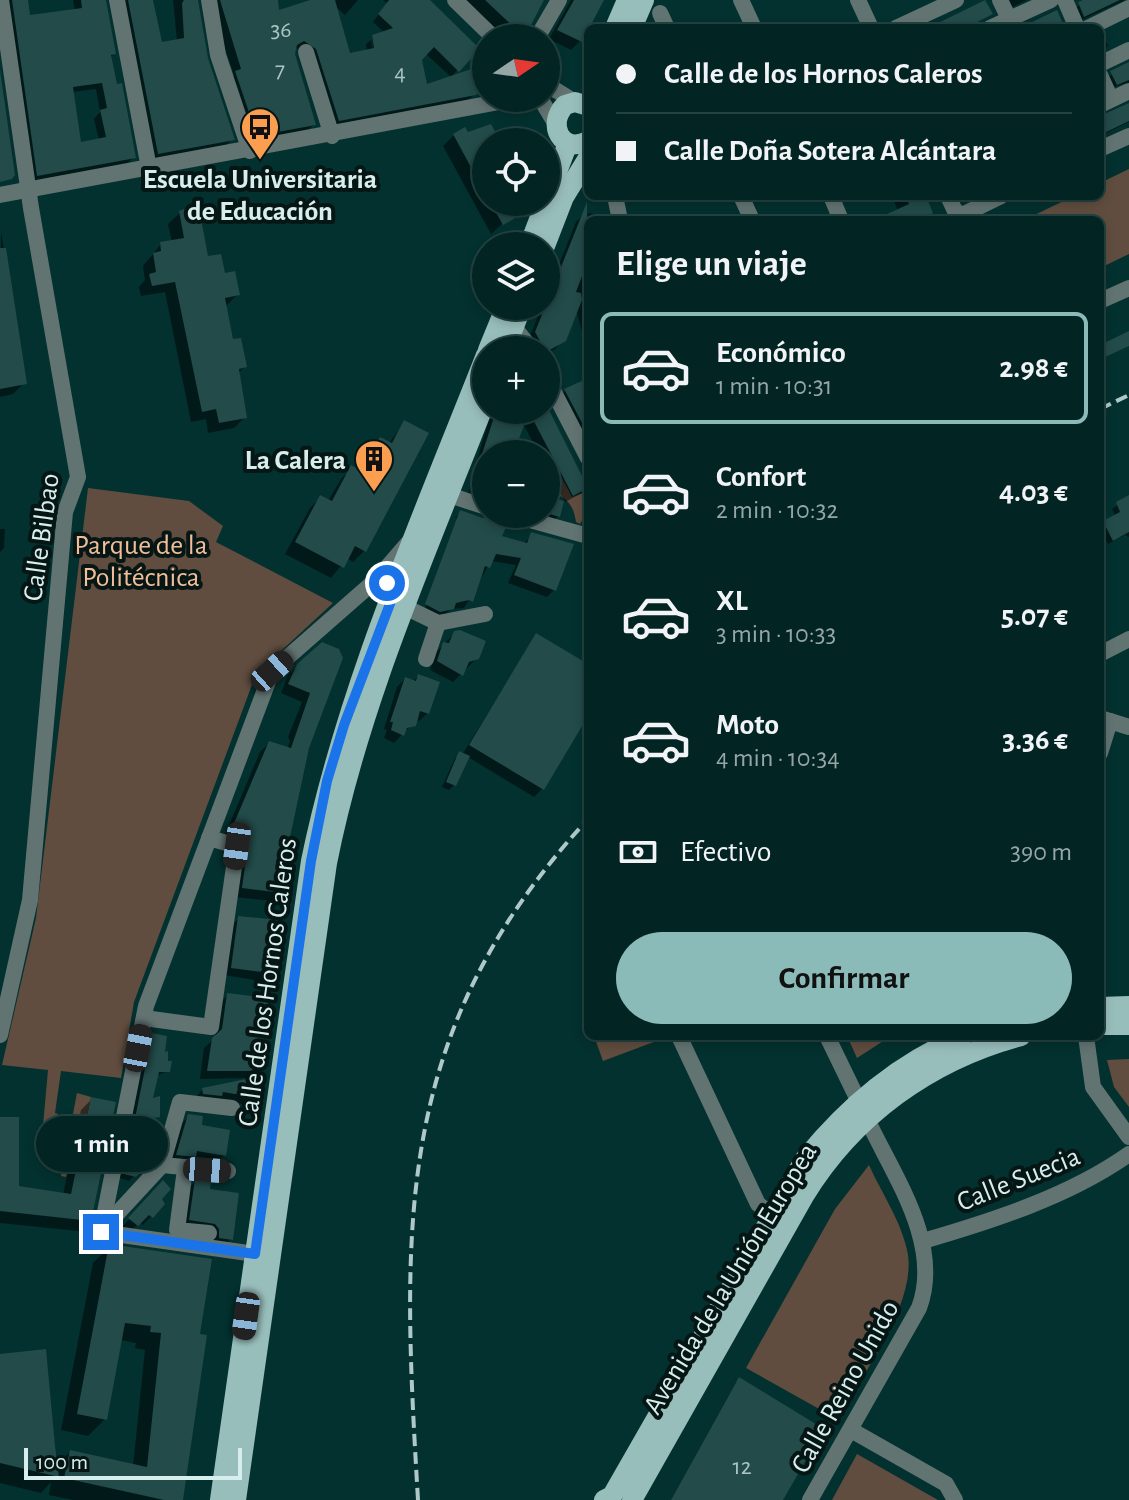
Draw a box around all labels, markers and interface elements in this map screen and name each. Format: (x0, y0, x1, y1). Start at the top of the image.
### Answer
house number: 36 (270, 18, 292, 42)
north arrow (472, 24, 560, 112)
map controls (472, 24, 560, 528)
house number: 7 (275, 58, 285, 82)
text: Calle de los Hornos Caleros (664, 59, 983, 89)
house number: 4 (394, 61, 406, 85)
bus stop icon: Escuela Universitaria de Educación (239, 106, 281, 161)
button: locate (472, 128, 560, 216)
text: Calle Doña Sotera Alcántara (664, 136, 996, 166)
place label: Escuela Universitaria de Educación (143, 166, 377, 226)
button: layers (472, 232, 560, 320)
text: Elige un viaje (616, 246, 807, 282)
icon: car (620, 332, 692, 404)
button: + (472, 336, 560, 424)
text: Económico (716, 338, 846, 368)
text: 2.98 € (999, 353, 1068, 383)
text: 1 min · 10:31 (716, 373, 833, 399)
building icon: La Calera (353, 438, 395, 493)
button: − (472, 440, 560, 528)
place label: La Calera (245, 447, 346, 475)
icon: car (620, 456, 692, 528)
text: Confort (716, 462, 806, 492)
street label: Calle Bilbao (19, 472, 65, 603)
text: 4.03 € (999, 477, 1068, 507)
text: 2 min · 10:32 (716, 497, 838, 523)
park label: Parque de la Politécnica (74, 532, 208, 592)
route start (369, 565, 405, 601)
icon: car (620, 580, 692, 652)
text: XL (716, 586, 748, 616)
text: 5.07 € (1001, 601, 1068, 631)
text: 3 min · 10:33 (716, 621, 836, 647)
car (246, 646, 298, 696)
icon: car (620, 704, 692, 776)
text: Moto (716, 710, 779, 740)
text: 3.36 € (1002, 725, 1068, 755)
text: 4 min · 10:34 (716, 745, 840, 771)
car (222, 821, 252, 871)
icon: cash (616, 830, 660, 874)
street label: Calle de los Hornos Caleros (234, 836, 302, 1128)
text: Efectivo (680, 837, 772, 867)
text: 390 m (1010, 839, 1072, 865)
button: Confirmar (616, 932, 1072, 1024)
car (122, 1022, 154, 1074)
callout: 1 min (35, 1116, 167, 1172)
text: 1 min (75, 1131, 129, 1157)
street label: Avenida de la Unión Europea (639, 1139, 823, 1419)
street label: Calle Suecia (953, 1143, 1084, 1217)
car (182, 1156, 232, 1184)
route end (83, 1214, 119, 1250)
car (231, 1291, 261, 1341)
street label: Calle Reino Unido (787, 1296, 905, 1478)
scale bar (24, 1444, 242, 1480)
text: 100 m (36, 1451, 88, 1473)
house number: 12 (732, 1455, 752, 1479)

